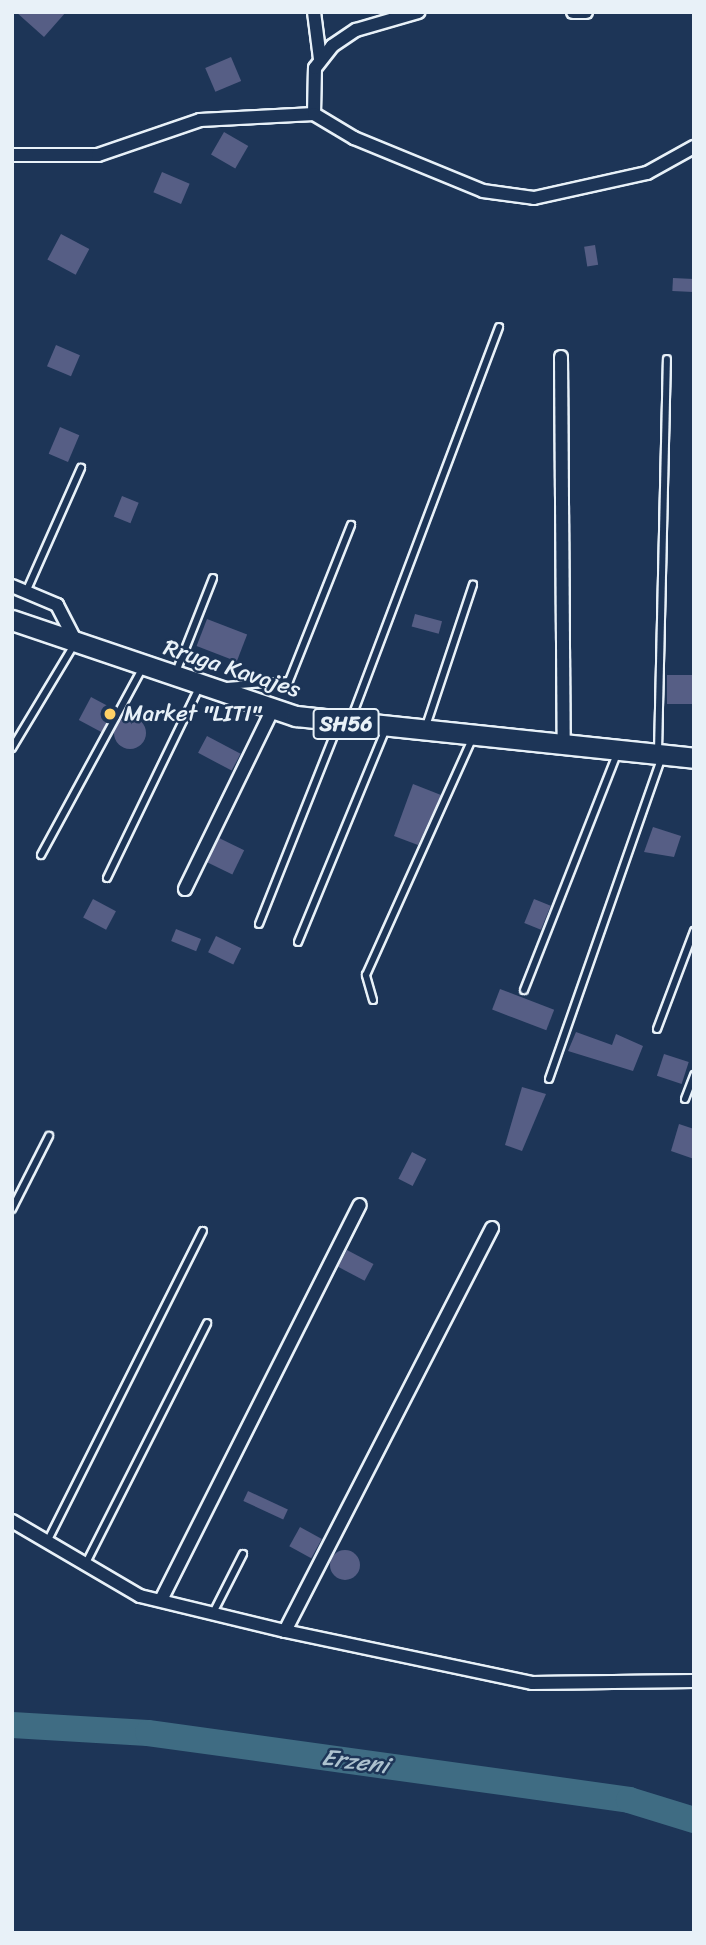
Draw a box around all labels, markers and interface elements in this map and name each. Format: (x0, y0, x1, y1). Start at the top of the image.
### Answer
street label: Rruga Kavajes (161, 634, 303, 704)
place label: Market "LITI" (124, 700, 261, 728)
marker: Market "LITI" (102, 706, 118, 722)
road number: SH56 (311, 706, 381, 742)
water label: Erzeni (320, 1743, 390, 1781)

